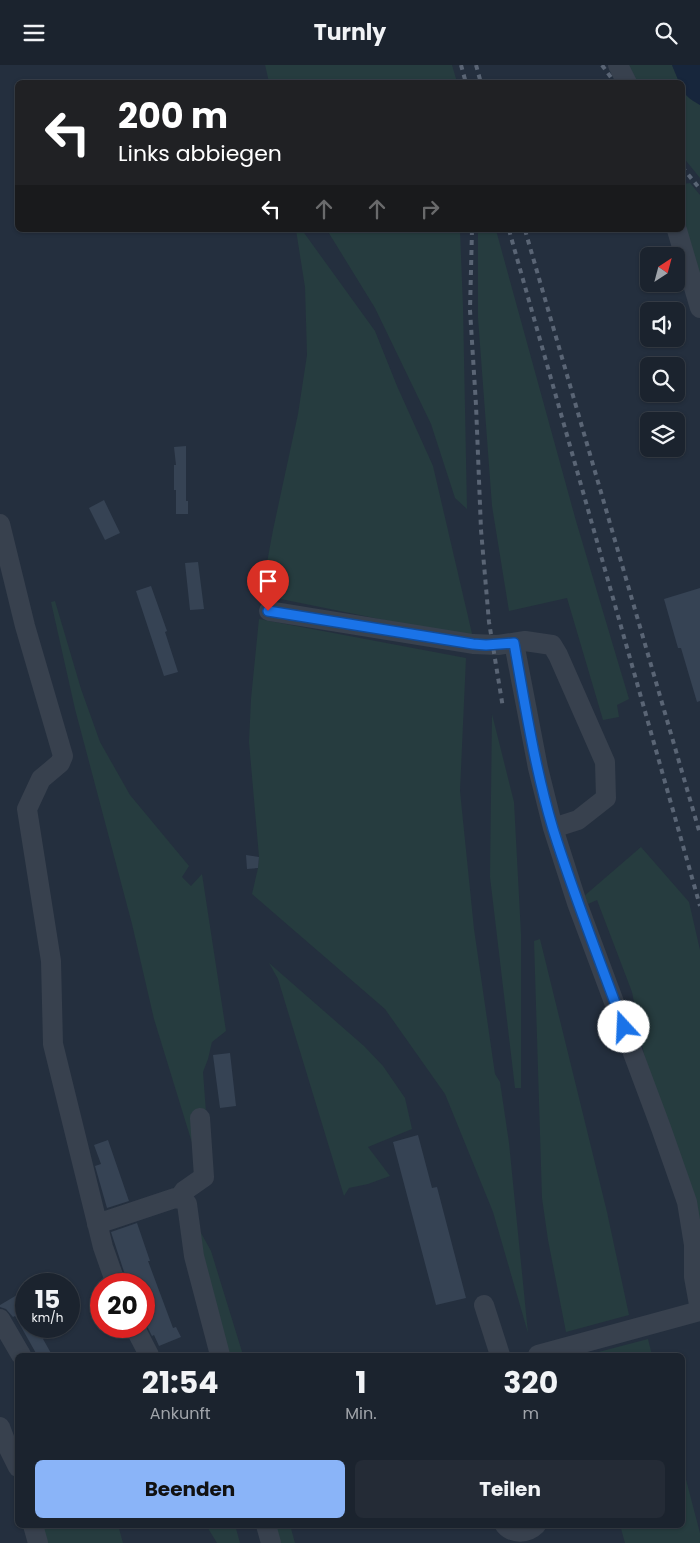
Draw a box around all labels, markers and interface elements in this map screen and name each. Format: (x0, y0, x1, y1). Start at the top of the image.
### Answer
text: Turnly (314, 17, 386, 48)
icon: menu (20, 19, 48, 47)
icon: search (652, 19, 680, 47)
text: 200 m (118, 91, 228, 140)
icon: left (35, 100, 100, 165)
text: Links abbiegen (118, 138, 282, 169)
icon: left (257, 195, 285, 223)
icon: ahead (310, 195, 338, 223)
icon: ahead (363, 195, 391, 223)
icon: right (416, 195, 444, 223)
north arrow (640, 247, 685, 293)
map controls (640, 247, 685, 457)
button: sound (640, 302, 685, 347)
button: search (640, 357, 685, 402)
button: layers (640, 412, 685, 457)
pin (247, 560, 289, 611)
icon: arrive (254, 567, 282, 595)
position arrow (597, 1000, 649, 1052)
speed limit sign: 20 (90, 1273, 155, 1338)
text: 15 (35, 1282, 60, 1317)
text: km/h (32, 1309, 63, 1326)
text: 21:54 (142, 1361, 219, 1404)
text: 1 (355, 1361, 367, 1404)
text: 320 (503, 1361, 558, 1404)
text: Ankunft (150, 1402, 211, 1425)
text: Min. (345, 1402, 377, 1425)
text: m (523, 1402, 539, 1425)
button: Beenden (35, 1460, 345, 1518)
button: Teilen (355, 1460, 665, 1518)

